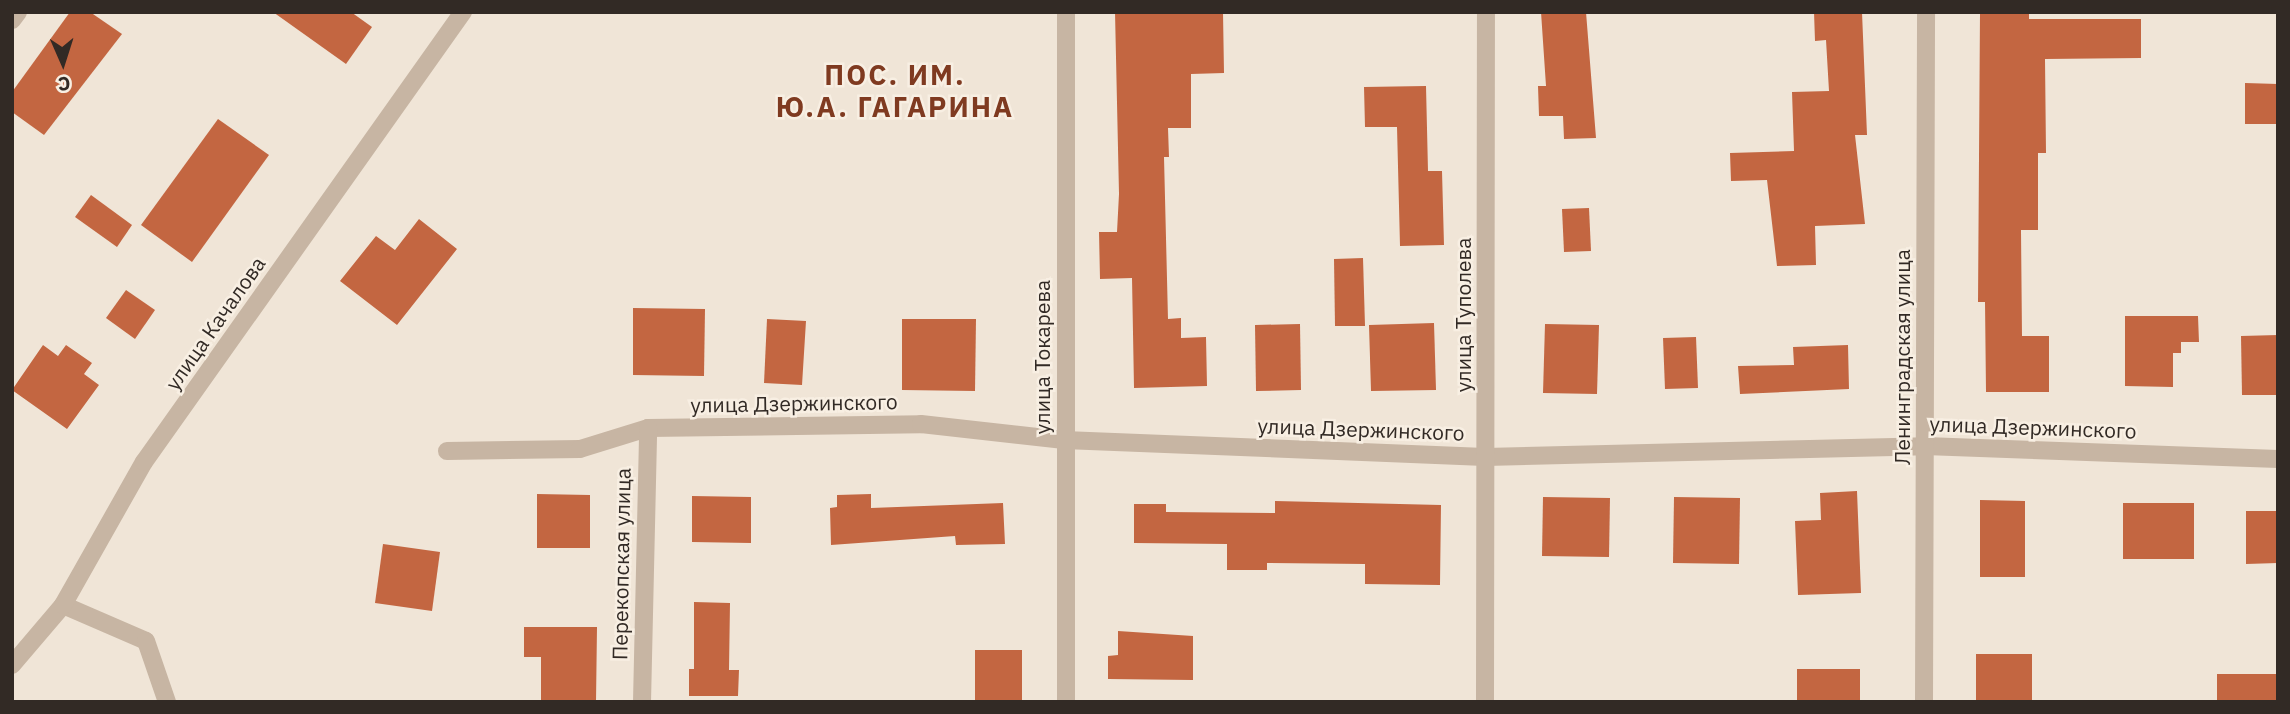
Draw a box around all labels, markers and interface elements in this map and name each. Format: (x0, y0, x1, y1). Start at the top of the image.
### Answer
north arrow (28, 28, 98, 98)
district label: ПОС. ИМ. Ю.А. ГАГАРИНА (777, 58, 1013, 124)
text: С (57, 72, 71, 96)
street label: улица Туполева (1450, 238, 1476, 392)
street label: Ленинградская улица (1889, 249, 1915, 465)
street label: улица Качалова (160, 251, 270, 395)
street label: улица Токарева (1029, 280, 1055, 434)
street label: улица Дзержинского (690, 389, 898, 417)
street label: улица Дзержинского (1929, 411, 2137, 443)
street label: улица Дзержинского (1257, 413, 1465, 445)
street label: Перекопская улица (607, 468, 635, 660)

